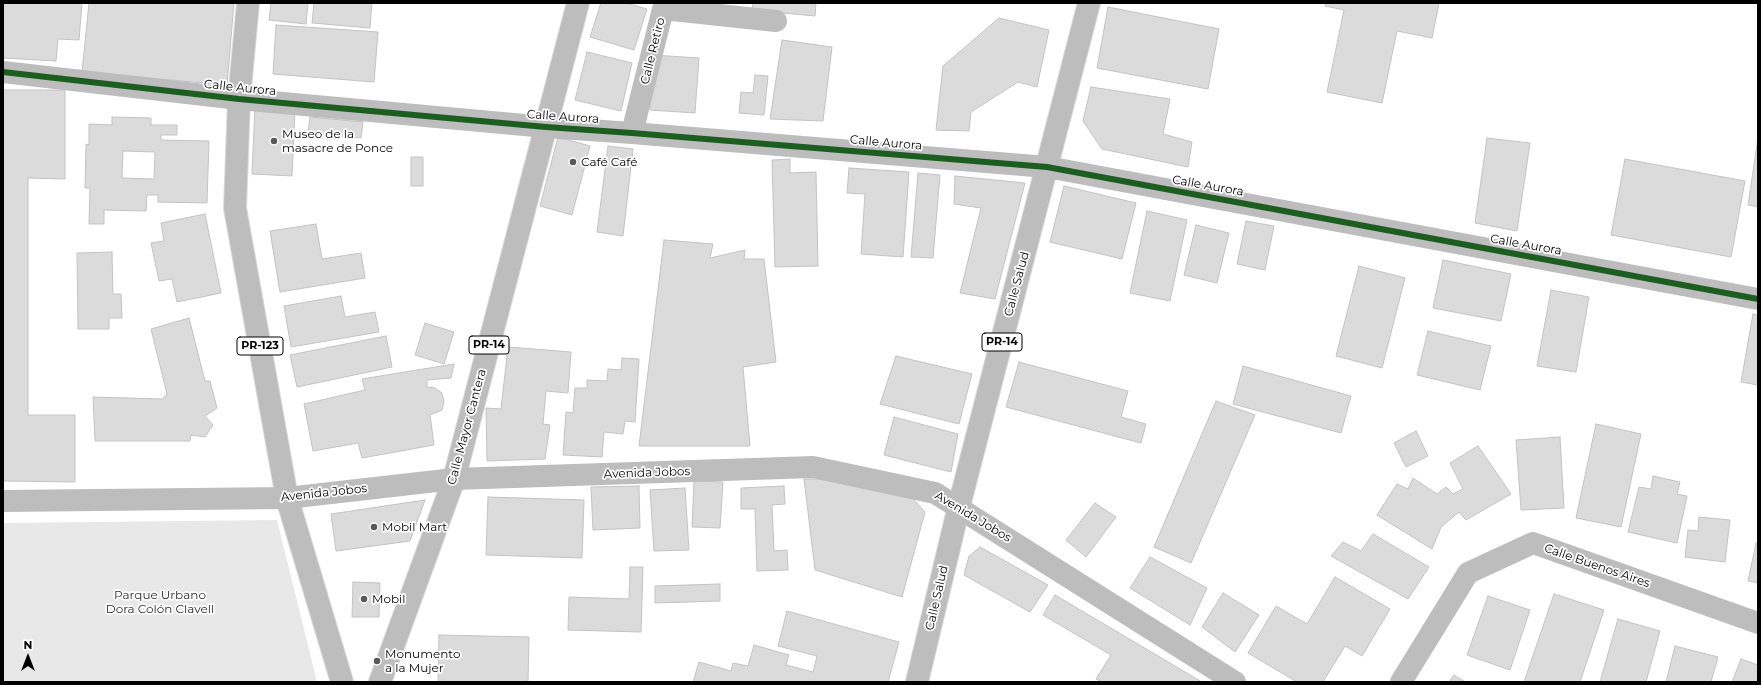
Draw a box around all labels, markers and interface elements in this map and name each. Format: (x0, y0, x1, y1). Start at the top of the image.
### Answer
street label: Calle Retiro (638, 16, 668, 86)
street label: Calle Aurora (203, 77, 277, 99)
street label: Calle Aurora (526, 107, 600, 127)
place label: Museo de la masacre de Ponce (282, 127, 393, 155)
street label: Calle Aurora (849, 133, 923, 153)
marker: Museo de la masacre de Ponce (269, 136, 279, 146)
place label: Café Café (581, 155, 638, 169)
marker: Café Café (568, 157, 578, 167)
street label: Calle Aurora (1171, 173, 1245, 199)
street label: Calle Aurora (1489, 232, 1563, 258)
street label: Calle Salud (1001, 250, 1033, 318)
road number: PR-14 (982, 333, 1022, 351)
road number: PR-14 (469, 336, 509, 354)
road number: PR-123 (237, 337, 283, 355)
street label: Calle Mayor Cantera (445, 367, 489, 487)
street label: Avenida Jobos (603, 464, 691, 482)
street label: Avenida Jobos (280, 481, 368, 505)
street label: Avenida Jobos (932, 489, 1014, 545)
place label: Mobil Mart (382, 520, 447, 534)
marker: Mobil Mart (369, 522, 379, 532)
street label: Calle Buenos Aires (1542, 541, 1652, 591)
street label: Calle Salud (923, 564, 951, 632)
park label: Parque Urbano Dora Colón Clavell (106, 588, 214, 616)
place label: Mobil (372, 592, 406, 606)
marker: Mobil (359, 594, 369, 604)
north arrow (8, 637, 48, 677)
text: N (24, 638, 32, 652)
place label: Monumento a la Mujer (385, 647, 460, 675)
marker: Monumento a la Mujer (372, 656, 382, 666)

